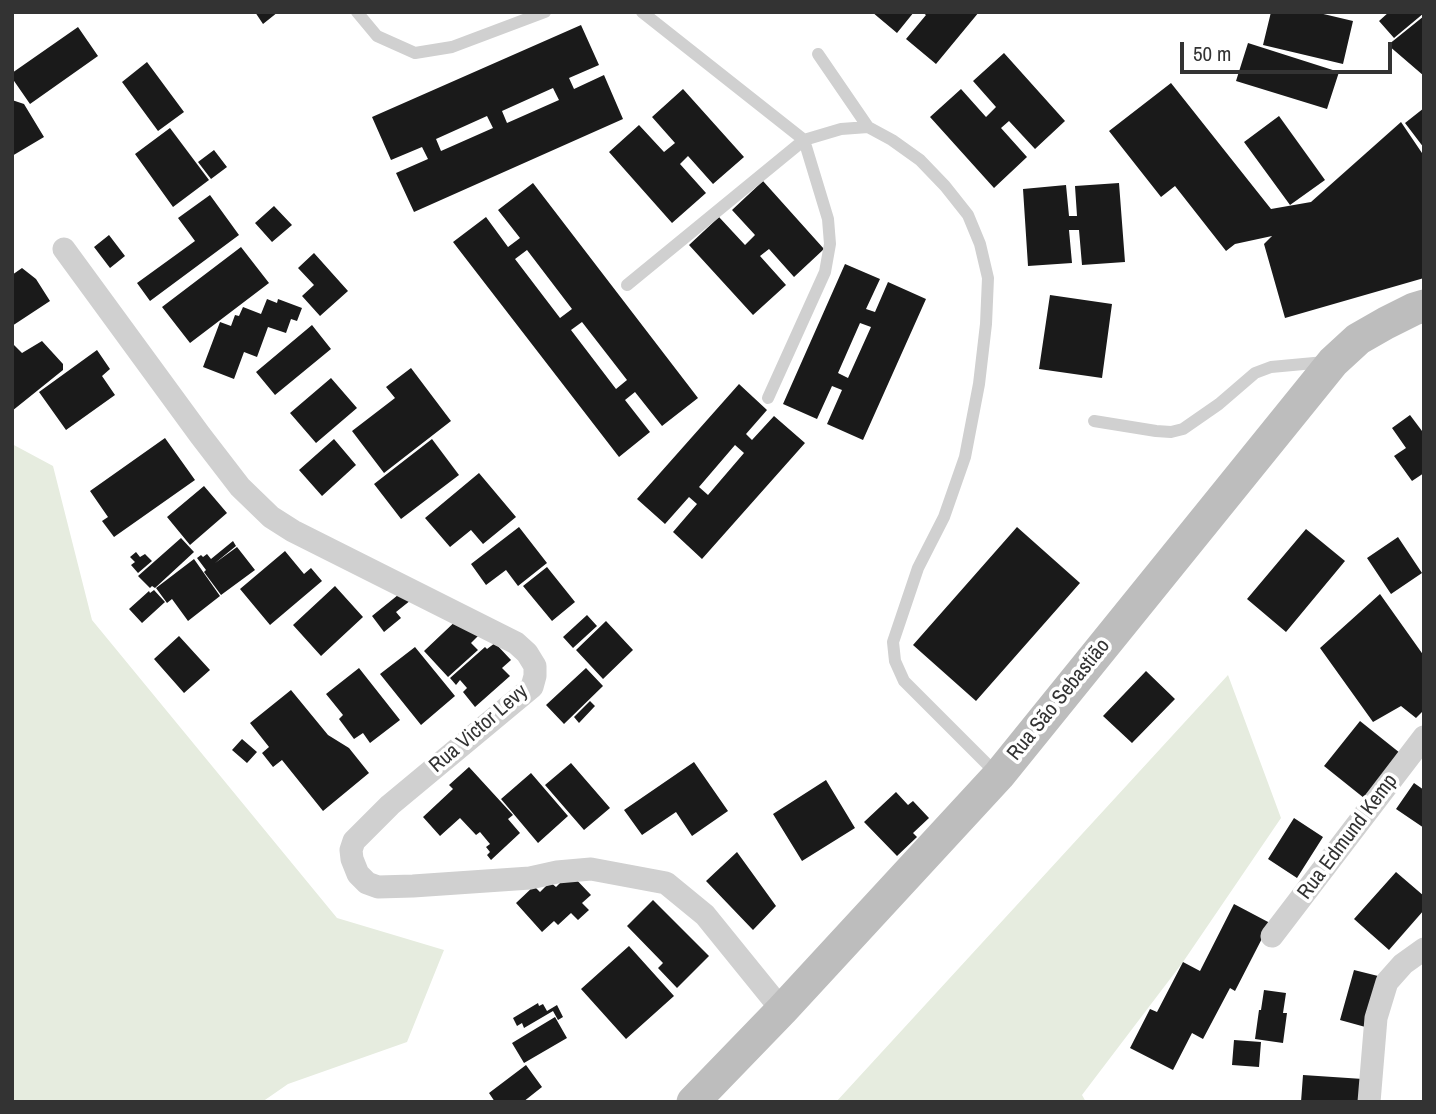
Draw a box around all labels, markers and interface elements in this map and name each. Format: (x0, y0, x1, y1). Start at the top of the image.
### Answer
scale bar (1184, 28, 1396, 72)
text: 50 m (1193, 39, 1231, 68)
street label: Rua São Sebastião (1002, 634, 1116, 766)
street label: Rua Victor Levy (425, 679, 533, 779)
street label: Rua Edmund Kemp (1293, 769, 1403, 905)

